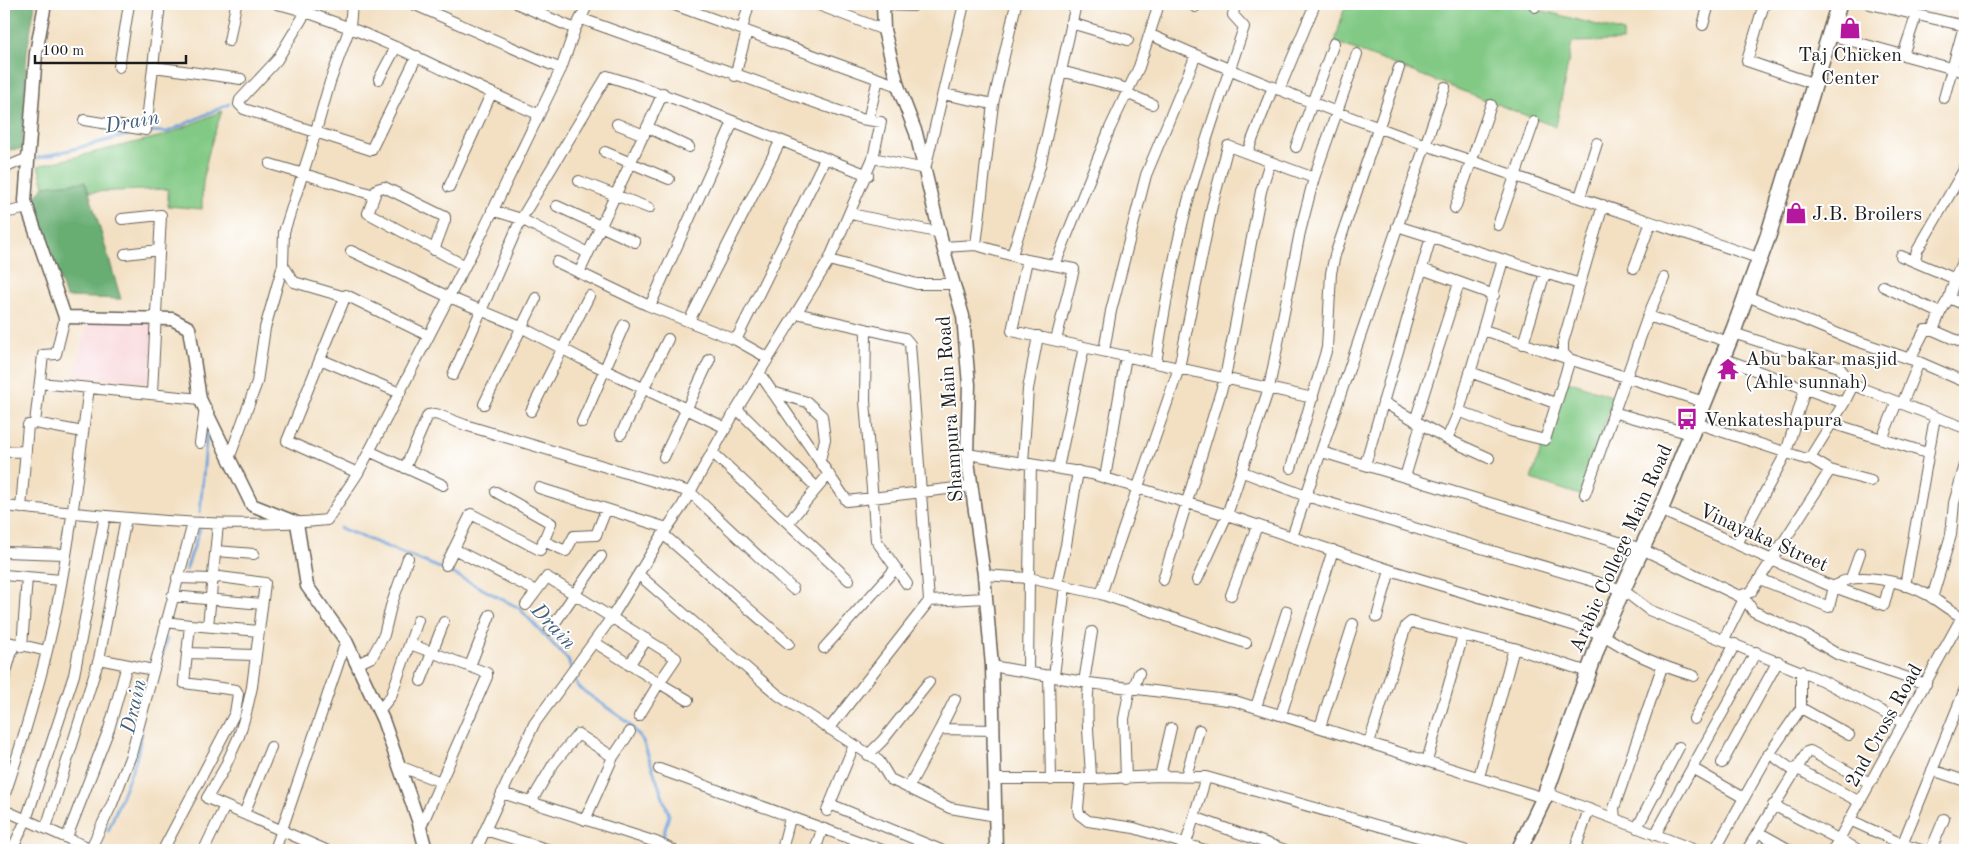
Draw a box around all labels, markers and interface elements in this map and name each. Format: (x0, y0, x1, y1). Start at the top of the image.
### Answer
shop icon: Taj Chicken Center (1837, 15, 1863, 41)
scale bar (35, 32, 186, 64)
text: 100 m (42, 44, 84, 59)
place label: Taj Chicken Center (1798, 46, 1902, 89)
water label: Drain (102, 107, 161, 138)
shop icon: J.B. Broilers (1783, 200, 1809, 226)
place label: J.B. Broilers (1812, 205, 1922, 225)
street label: Shampura Main Road (935, 315, 967, 503)
place label: Abu bakar masjid (Ahle sunnah) (1745, 350, 1898, 393)
temple icon: Abu bakar masjid (Ahle sunnah) (1715, 356, 1741, 382)
bus stop icon: Venkateshapura (1674, 406, 1700, 432)
place label: Venkateshapura (1704, 411, 1843, 431)
street label: Arabic College Main Road (1567, 442, 1677, 656)
street label: Vinayaka Street (1696, 501, 1831, 576)
water label: Drain (526, 599, 579, 654)
street label: 2nd Cross Road (1843, 661, 1927, 791)
water label: Drain (118, 677, 151, 736)

